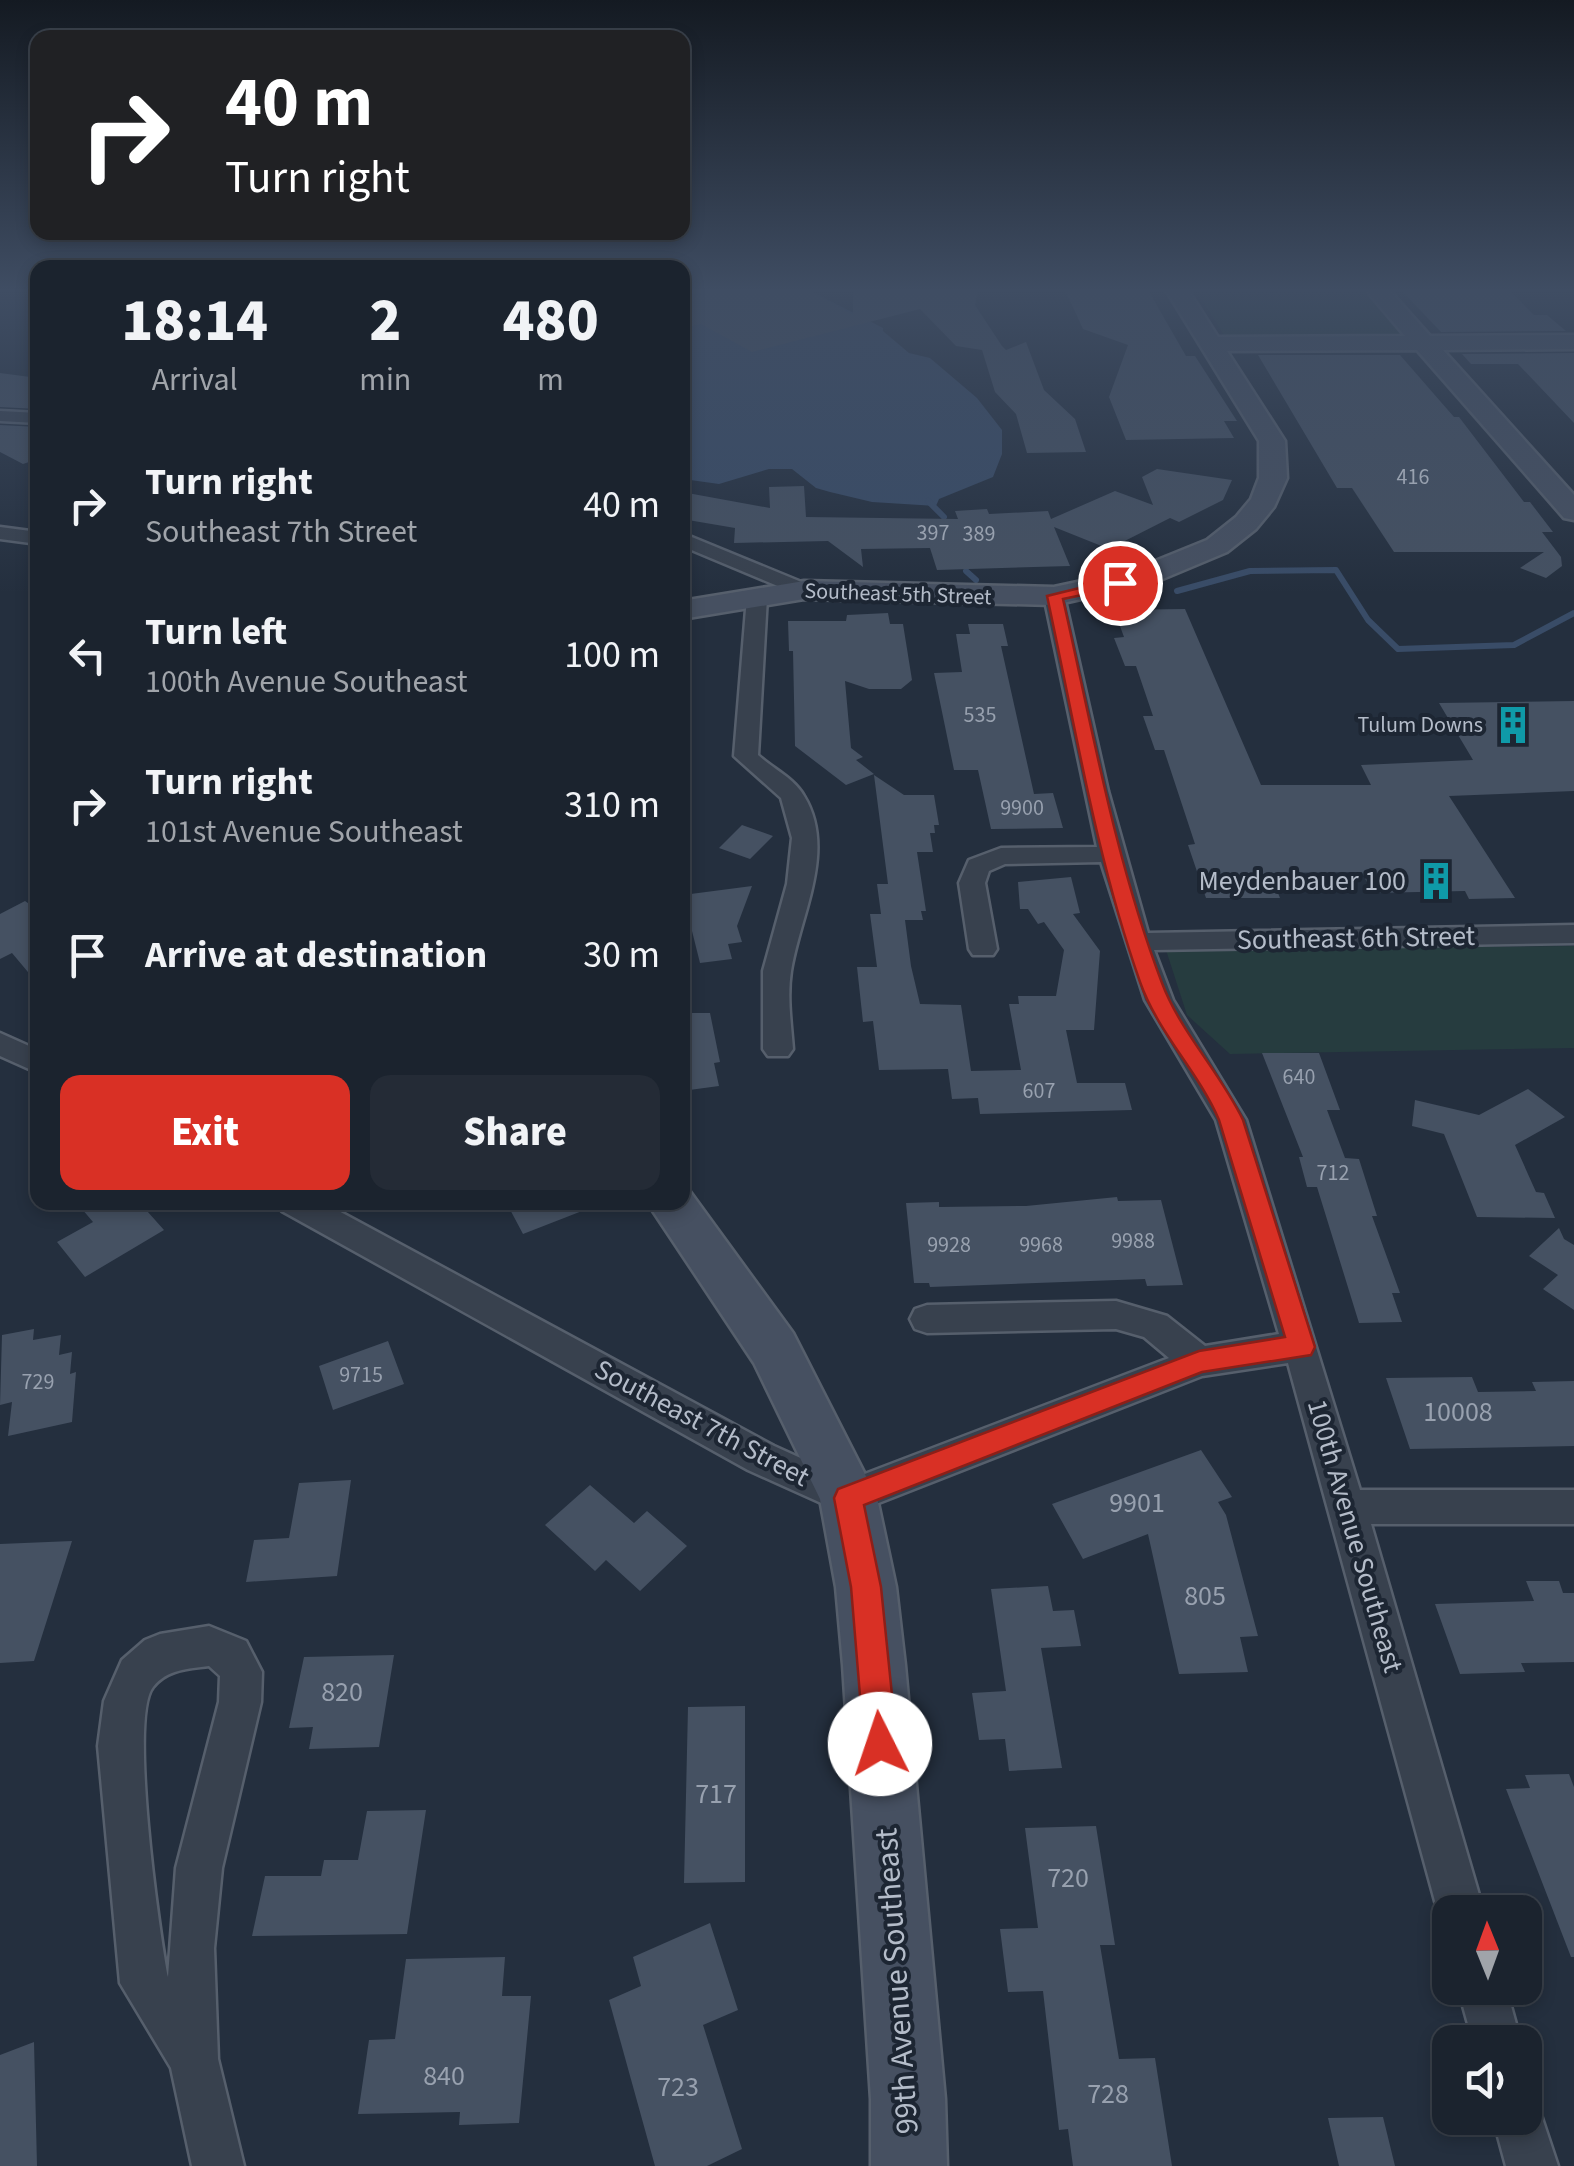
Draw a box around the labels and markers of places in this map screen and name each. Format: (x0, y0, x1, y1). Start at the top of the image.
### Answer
pin (1078, 541, 1163, 626)
building icon: Tulum Downs (1492, 704, 1534, 746)
place label: Tulum Downs (1358, 709, 1483, 741)
building icon: Meydenbauer 100 (1415, 860, 1457, 902)
place label: Meydenbauer 100 (1198, 861, 1406, 901)

